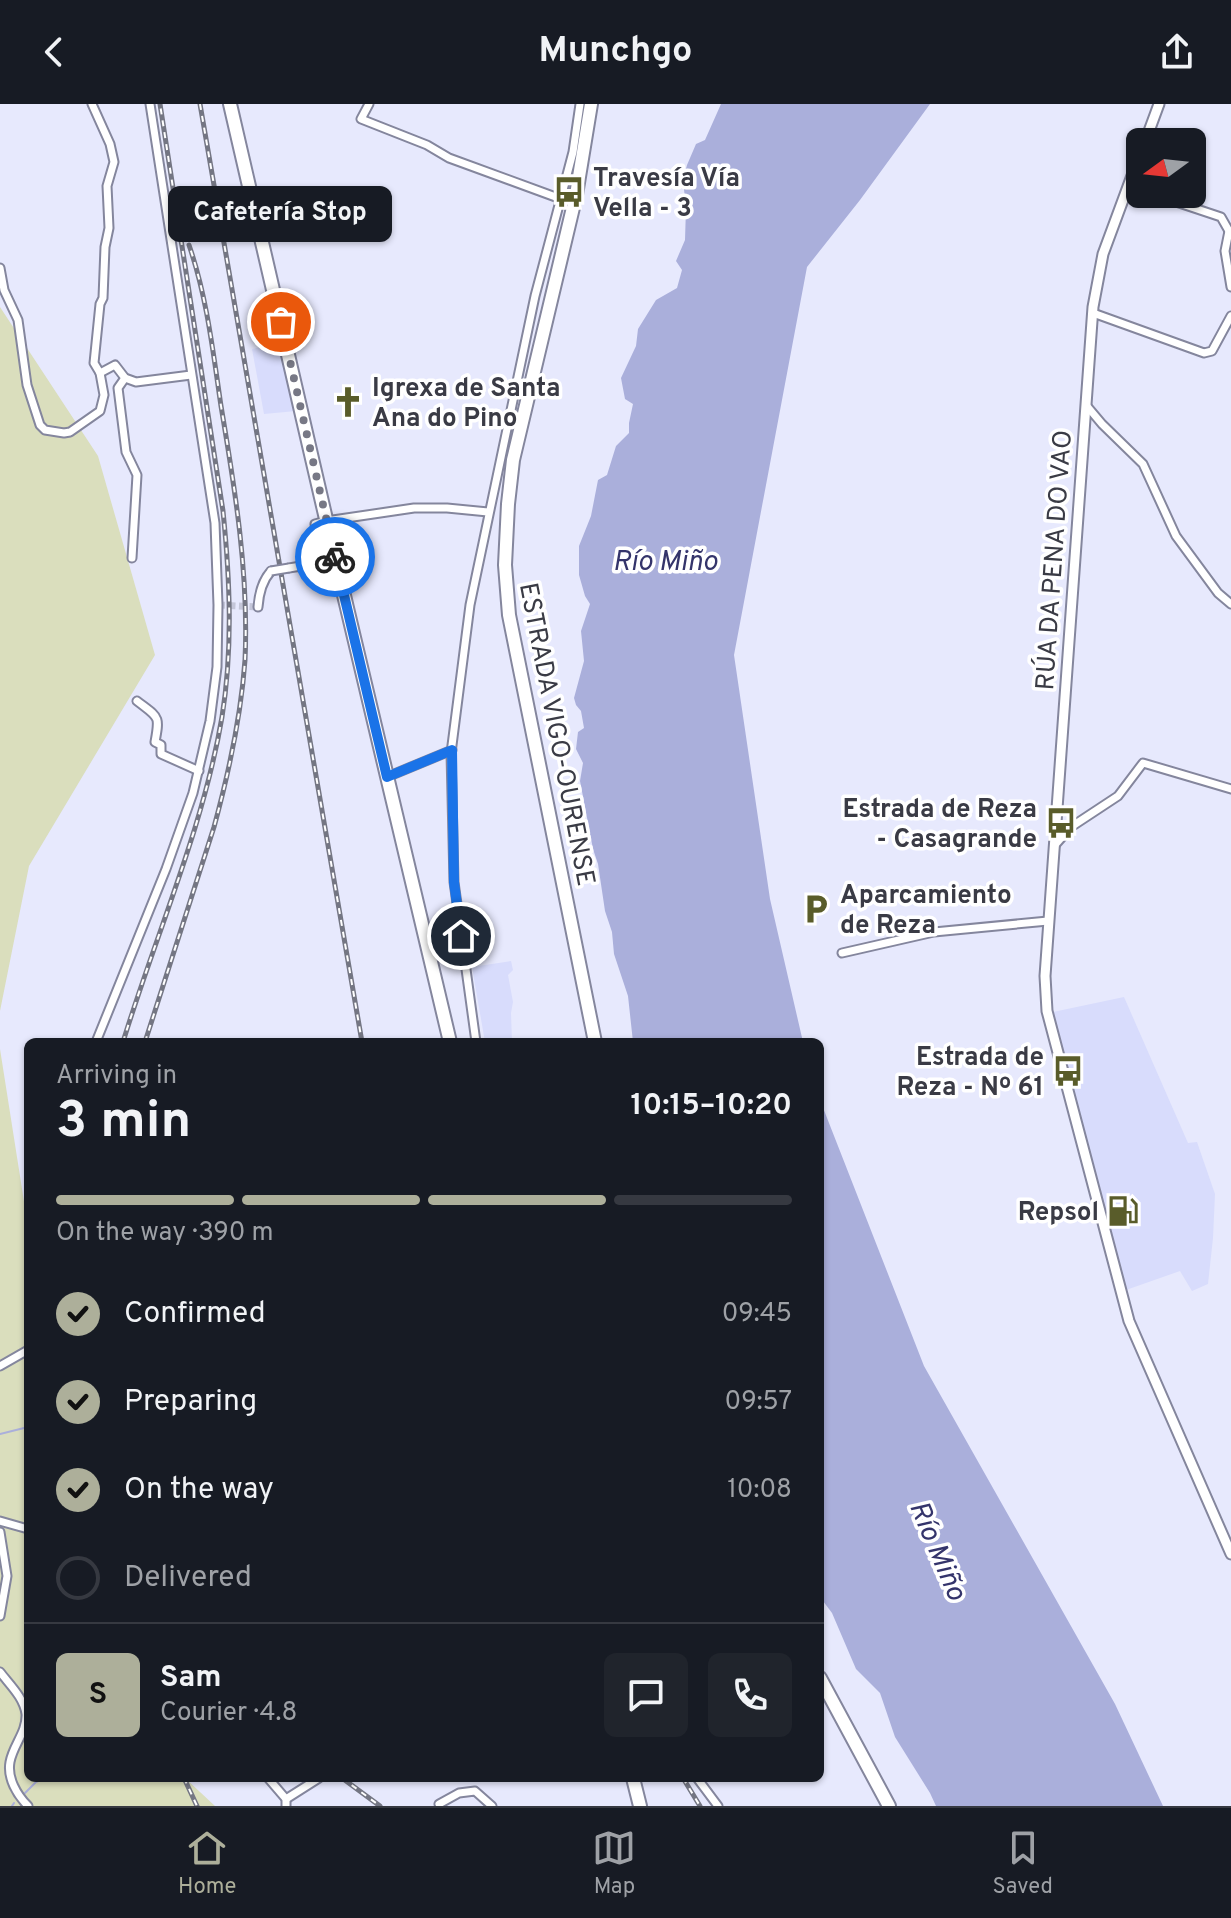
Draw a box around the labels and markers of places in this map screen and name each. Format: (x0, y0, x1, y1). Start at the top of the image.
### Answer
place label: Travesía Vía Vella - 3 (593, 163, 740, 226)
bus stop icon: Travesía Vía Vella - 3 (552, 175, 586, 209)
callout: Cafetería Stop (169, 186, 393, 242)
pin (247, 288, 315, 356)
place label: Igrexa de Santa Ana do Pino (372, 373, 561, 436)
church icon: Igrexa de Santa Ana do Pino (331, 385, 365, 419)
place label: Estrada de Reza - Casagrande (843, 794, 1037, 857)
bus stop icon: Estrada de Reza - Casagrande (1044, 806, 1078, 840)
place label: Aparcamiento de Reza (840, 880, 1012, 943)
parking icon: Aparcamiento de Reza (799, 892, 833, 926)
pin (427, 902, 495, 970)
place label: Estrada de Reza - Nº 61 (897, 1042, 1044, 1105)
bus stop icon: Estrada de Reza - Nº 61 (1051, 1054, 1085, 1088)
fuel station icon: Repsol (1106, 1194, 1140, 1228)
place label: Repsol (1018, 1197, 1099, 1230)

